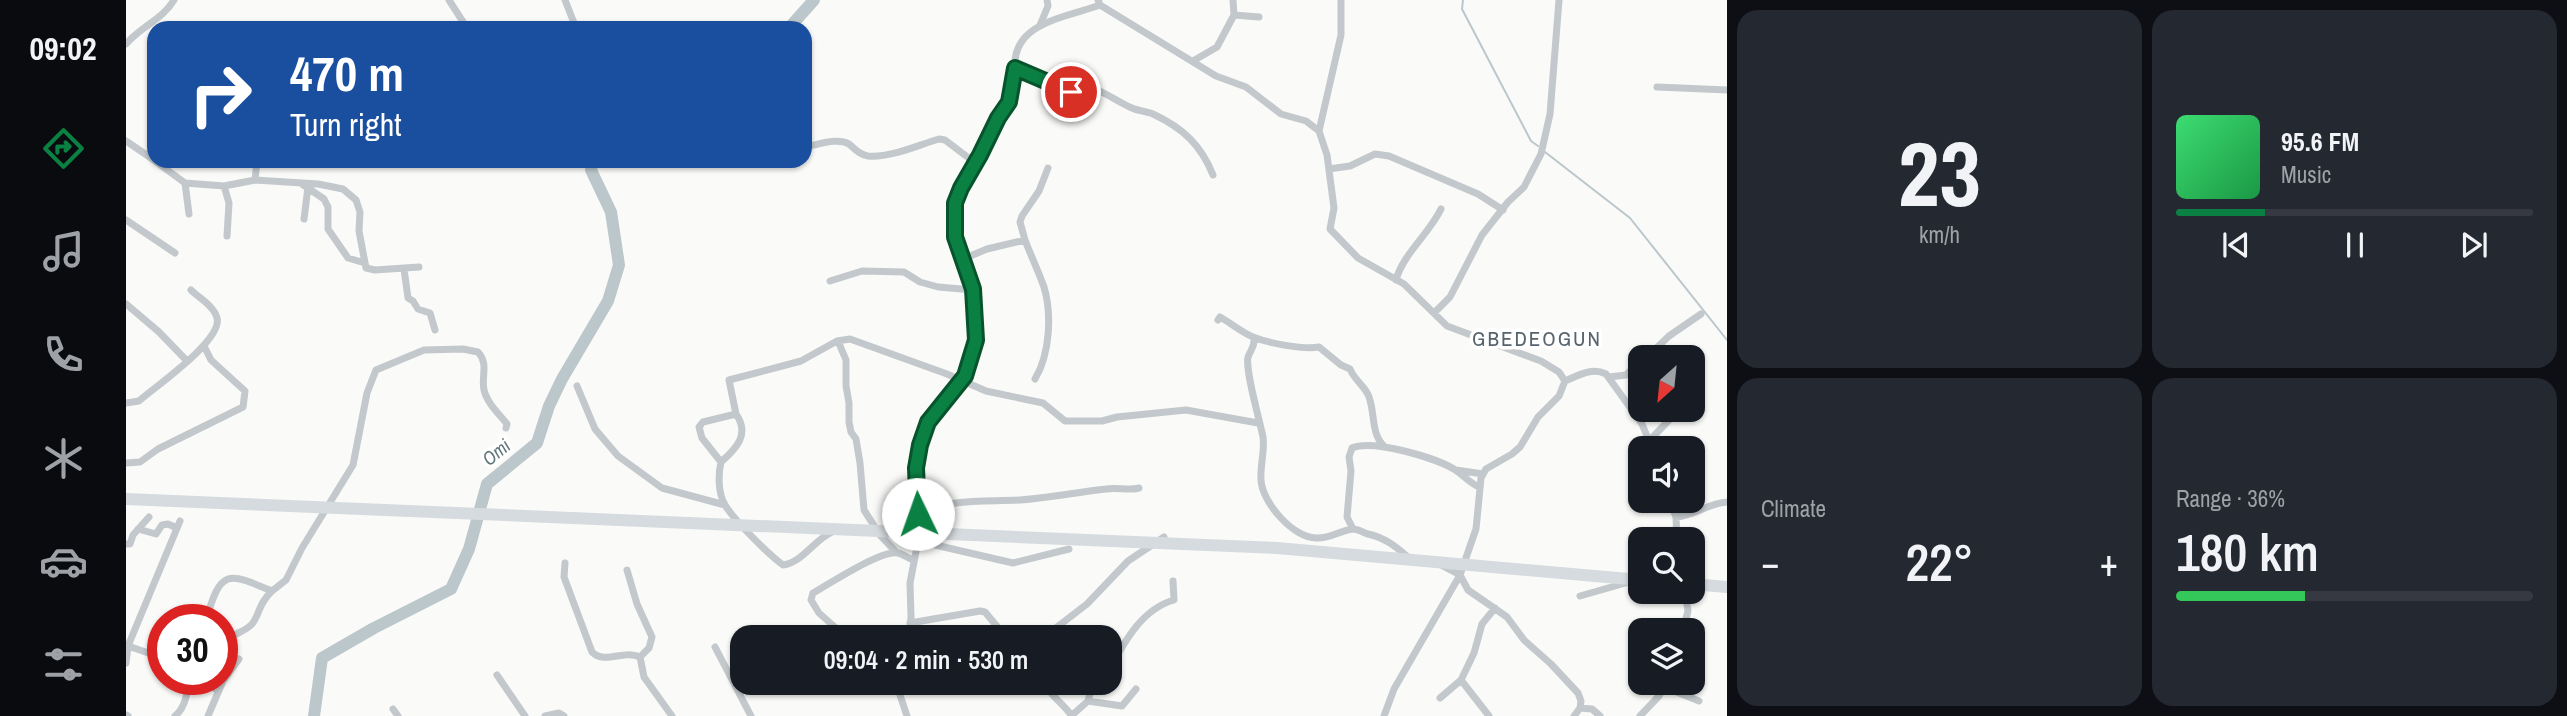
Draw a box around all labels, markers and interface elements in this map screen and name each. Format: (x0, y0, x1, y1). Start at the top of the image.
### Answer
text: 09:02 (29, 27, 97, 70)
text: 470 m (290, 40, 404, 106)
icon: right (175, 49, 266, 140)
pin (1041, 62, 1101, 122)
icon: arrive (1052, 73, 1090, 111)
text: Turn right (290, 103, 402, 146)
text: 23 (1898, 112, 1981, 234)
icon: directions (39, 124, 88, 173)
text: 95.6 FM (2281, 124, 2359, 159)
text: Music (2281, 159, 2331, 190)
text: km/h (1919, 219, 1960, 250)
icon: previous (2217, 226, 2255, 264)
icon: pause (2336, 226, 2374, 264)
icon: next (2455, 226, 2493, 264)
icon: music (39, 227, 88, 276)
district label: GBEDEOGUN (1472, 324, 1602, 353)
icon: phone (39, 330, 88, 379)
north arrow (1628, 345, 1704, 422)
map controls (1628, 345, 1705, 695)
water label: Omi (476, 432, 516, 471)
icon: climate (39, 434, 88, 483)
button: sound (1628, 436, 1705, 513)
position arrow (881, 477, 955, 551)
text: Range · 36% (2176, 483, 2285, 514)
text: Climate (1761, 493, 1826, 524)
text: 180 km (2176, 517, 2319, 587)
button: search (1628, 527, 1705, 604)
text: 22° (1905, 527, 1974, 597)
icon: car (39, 537, 88, 586)
text: − (1761, 537, 1779, 588)
text: + (2100, 537, 2118, 588)
speed limit sign: 30 (147, 604, 238, 695)
button: layers (1628, 618, 1705, 695)
icon: filters (39, 640, 88, 689)
text: 09:04 · 2 min · 530 m (824, 642, 1028, 677)

